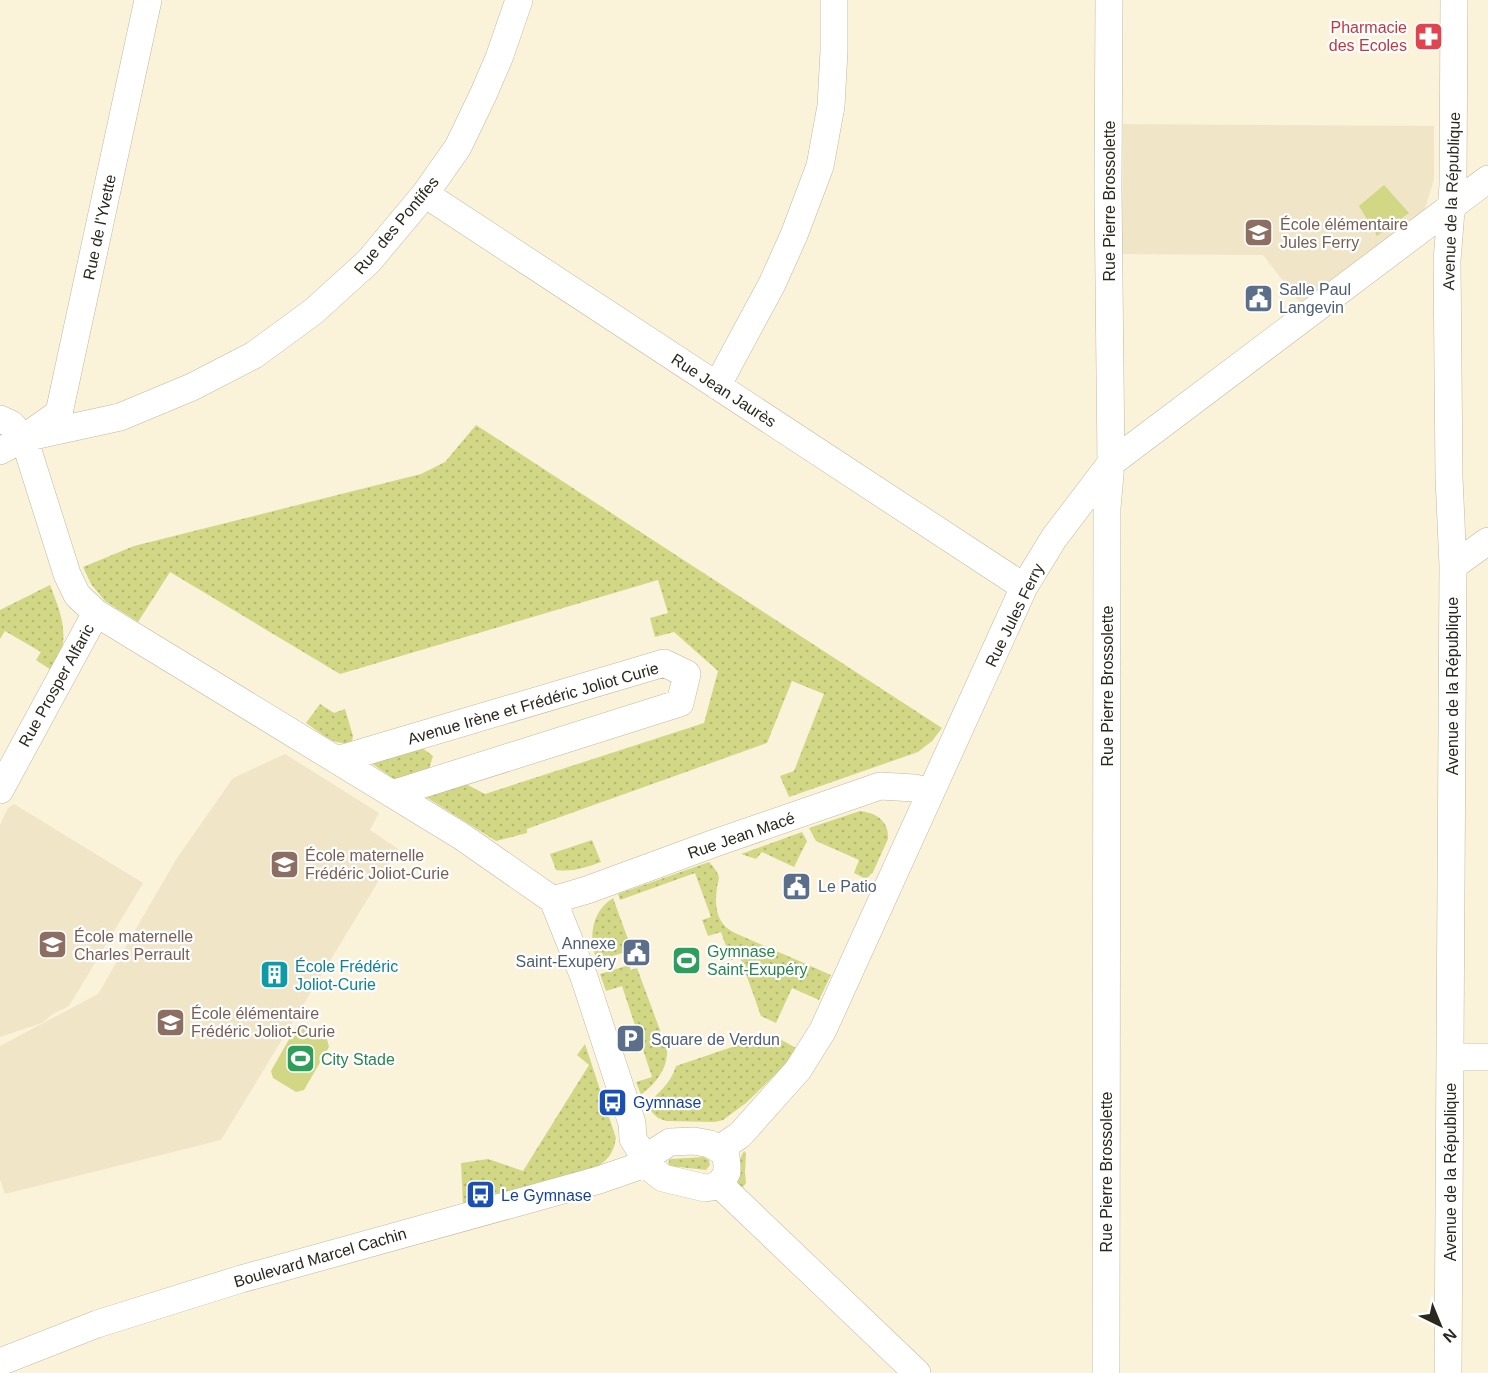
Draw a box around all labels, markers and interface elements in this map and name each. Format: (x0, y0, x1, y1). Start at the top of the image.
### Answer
place label: Pharmacie des Ecoles (1329, 19, 1407, 54)
pharmacy icon: Pharmacie des Ecoles (1412, 20, 1444, 52)
street label: Avenue de la République (1440, 111, 1463, 291)
street label: Rue Pierre Brossolette (1101, 120, 1118, 281)
street label: Rue de l'Yvette (80, 173, 119, 281)
street label: Rue des Pontifes (351, 173, 442, 277)
place label: École élémentaire Jules Ferry (1280, 215, 1408, 251)
school or university icon: École élémentaire Jules Ferry (1243, 217, 1275, 249)
place label: Salle Paul Langevin (1279, 281, 1351, 316)
public building icon: Salle Paul Langevin (1242, 282, 1274, 314)
street label: Rue Jean Jaurès (668, 350, 779, 430)
street label: Rue Jules Ferry (982, 561, 1047, 670)
street label: Avenue de la République (1444, 597, 1461, 775)
street label: Rue Pierre Brossolette (1099, 605, 1116, 766)
street label: Rue Prosper Alfaric (16, 621, 97, 750)
street label: Avenue Irène et Frédéric Joliot Curie (406, 659, 661, 748)
street label: Rue Jean Macé (685, 809, 797, 862)
place label: École maternelle Frédéric Joliot-Curie (305, 846, 449, 882)
school or university icon: École maternelle Frédéric Joliot-Curie (268, 848, 300, 880)
public building icon: Le Patio (781, 870, 813, 902)
place label: Le Patio (818, 878, 877, 895)
place label: École maternelle Charles Perrault (74, 927, 193, 963)
school or university icon: École maternelle Charles Perrault (37, 929, 69, 961)
place label: Annexe Saint-Exupéry (516, 935, 616, 970)
public building icon: Annexe Saint-Exupéry (621, 936, 653, 968)
place label: Gymnase Saint-Exupéry (707, 943, 808, 978)
sports icon: Gymnase Saint-Exupéry (670, 944, 702, 976)
place label: École Frédéric Joliot-Curie (295, 957, 398, 993)
building icon: École Frédéric Joliot-Curie (258, 959, 290, 991)
place label: École élémentaire Frédéric Joliot-Curie (191, 1004, 335, 1040)
school or university icon: École élémentaire Frédéric Joliot-Curie (154, 1006, 186, 1038)
parking icon: Square de Verdun (614, 1023, 646, 1055)
place label: Square de Verdun (651, 1031, 780, 1048)
sports icon: City Stade (284, 1043, 316, 1075)
place label: City Stade (321, 1051, 395, 1068)
street label: Avenue de la République (1442, 1083, 1459, 1261)
bus stop icon: Gymnase (596, 1086, 628, 1118)
street label: Rue Pierre Brossolette (1098, 1091, 1115, 1252)
place label: Gymnase (633, 1094, 702, 1111)
bus stop icon: Le Gymnase (464, 1179, 496, 1211)
place label: Le Gymnase (501, 1187, 592, 1204)
street label: Boulevard Marcel Cachin (232, 1225, 408, 1290)
north arrow (1410, 1295, 1470, 1355)
text: N (1440, 1325, 1460, 1346)

